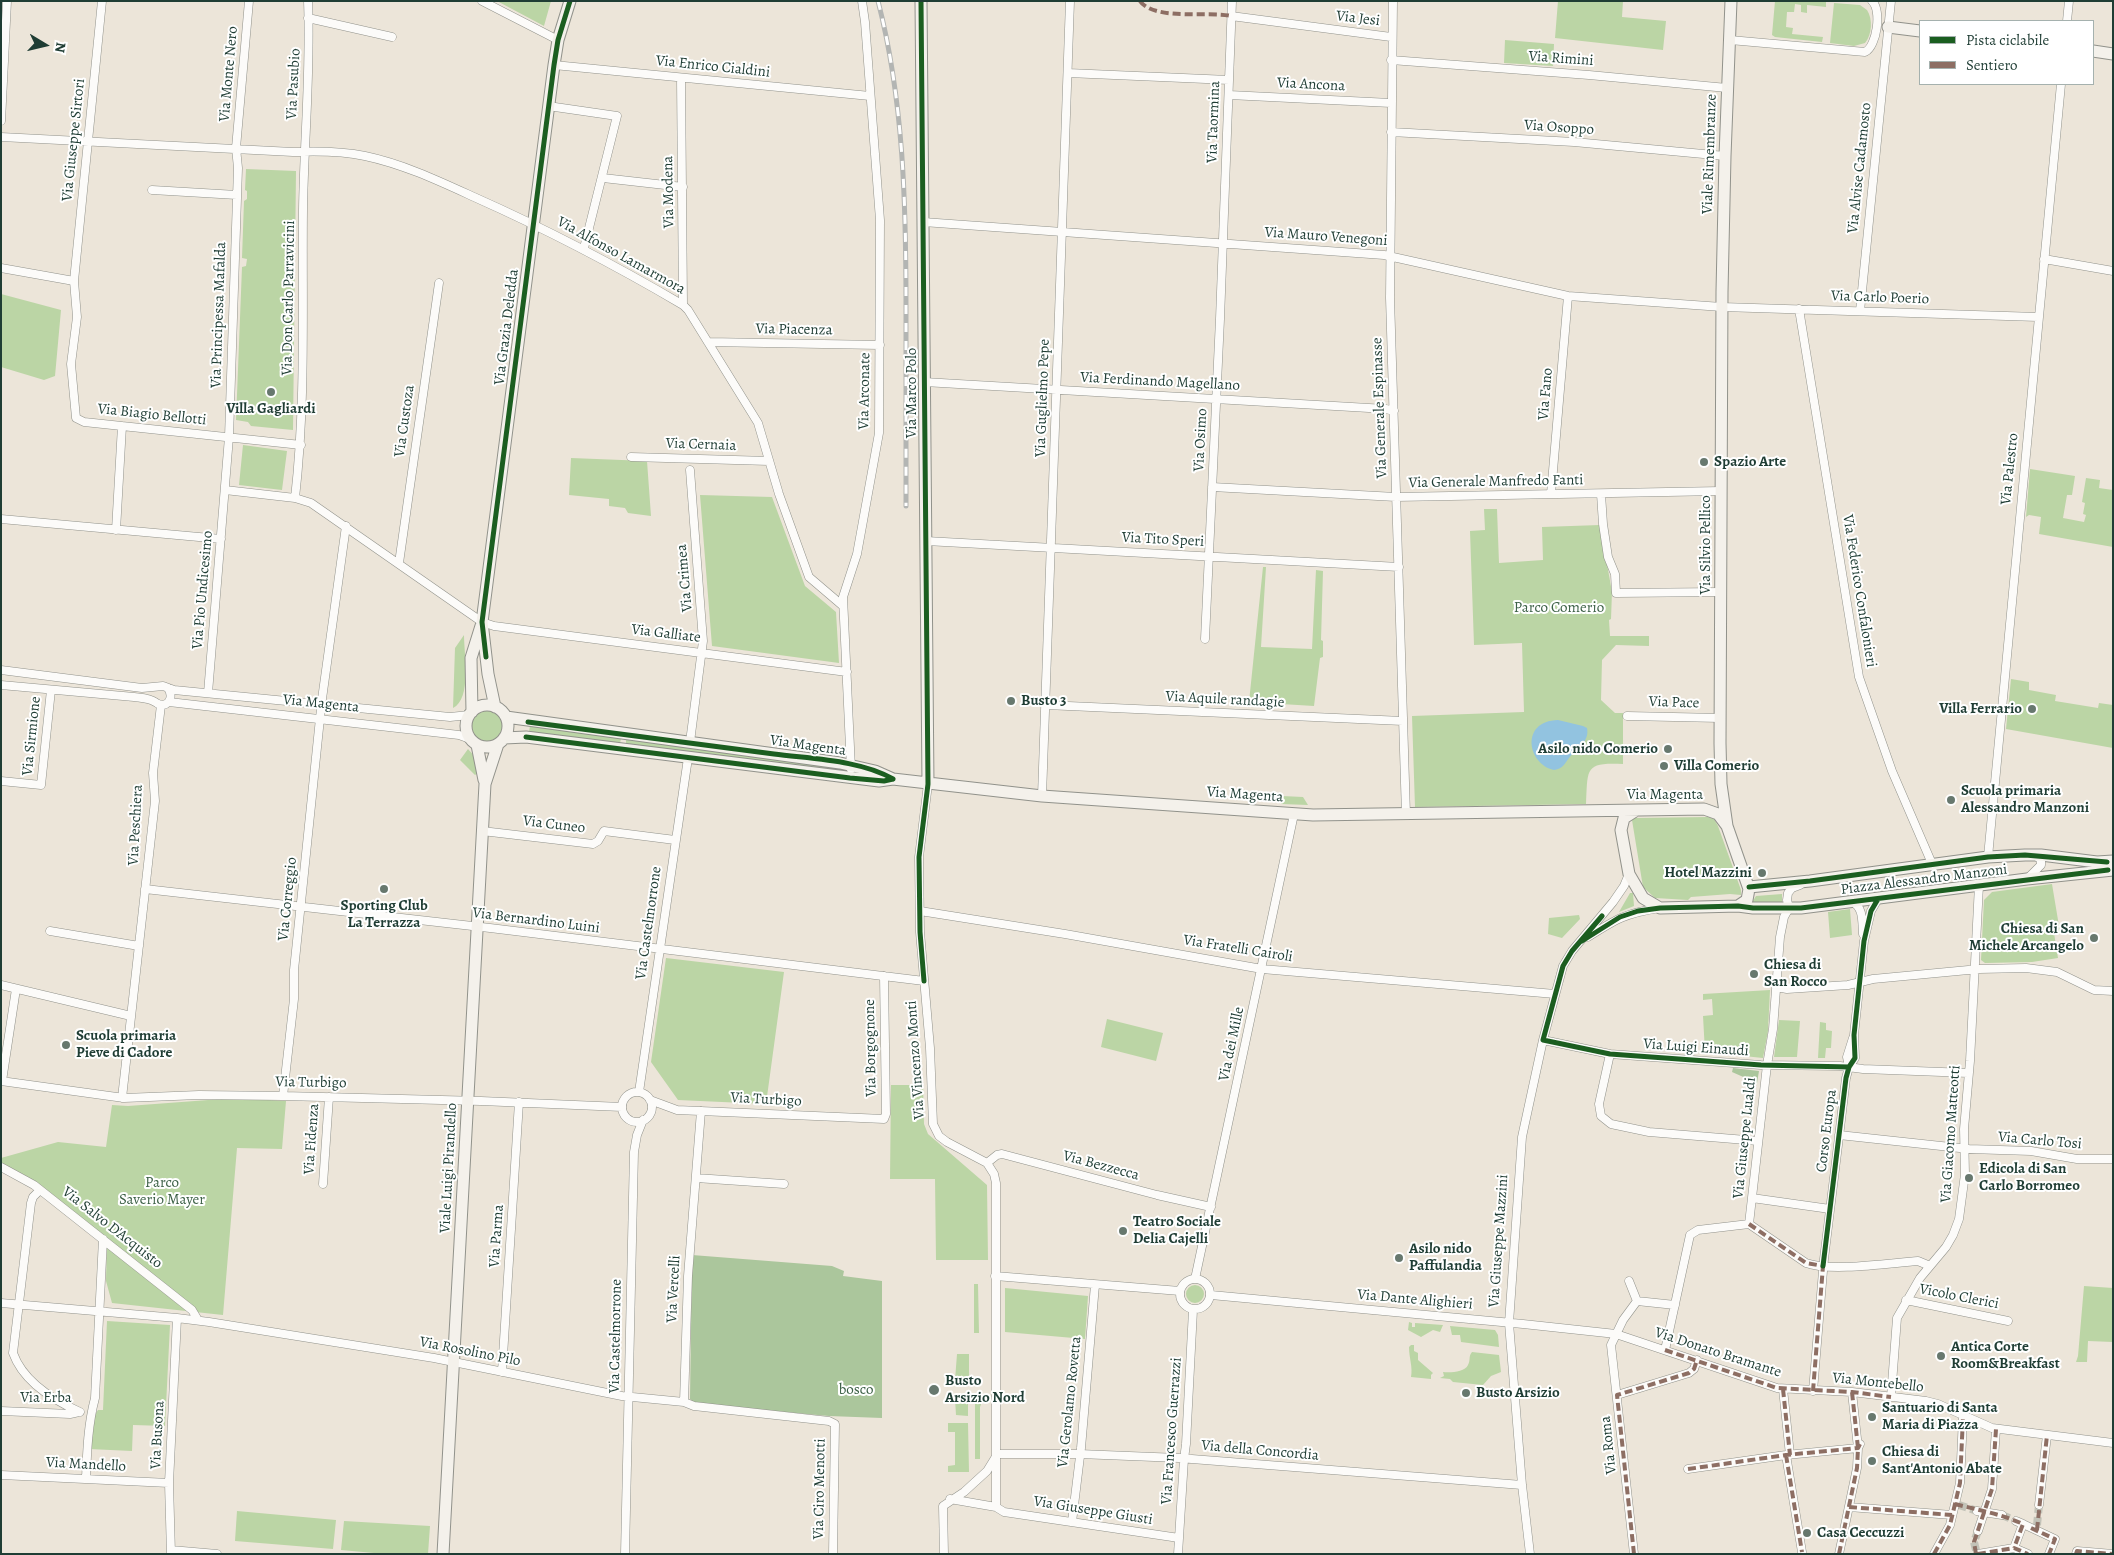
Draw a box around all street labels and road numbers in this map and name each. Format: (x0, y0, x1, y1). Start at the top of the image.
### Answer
street label: Via Jesi (1335, 7, 1381, 31)
street label: Via Monte Nero (216, 26, 242, 122)
street label: Via Pasubio (283, 48, 305, 120)
street label: Via Rimini (1528, 48, 1594, 70)
street label: Via Enrico Cialdini (655, 52, 771, 82)
street label: Via Ancona (1276, 74, 1346, 96)
street label: Via Giuseppe Sirtori (59, 78, 89, 202)
street label: Via Taormina (1204, 81, 1224, 163)
street label: Viale Rimembranze (1699, 94, 1721, 214)
street label: Via Alvise Cadamosto (1844, 102, 1876, 234)
street label: Via Osoppo (1523, 117, 1595, 139)
street label: Via Modena (659, 156, 679, 228)
street label: Via Alfonso Lamarmora (554, 213, 688, 299)
street label: Via Don Carlo Parravicini (279, 220, 299, 376)
street label: Via Mauro Venegoni (1264, 224, 1388, 250)
street label: Via Principessa Mafalda (207, 242, 231, 388)
street label: Via Grazia Deledda (491, 268, 523, 386)
street label: Via Carlo Poerio (1831, 287, 1929, 309)
street label: Via Piacenza (755, 320, 833, 340)
street label: Via Generale Espinasse (1369, 337, 1391, 479)
street label: Via Guglielmo Pepe (1032, 339, 1054, 457)
street label: Via Marco Polo (903, 348, 921, 438)
street label: Via Arconate (855, 352, 875, 430)
street label: Via Fano (1535, 367, 1557, 421)
street label: Via Ferdinando Magellano (1080, 369, 1240, 395)
street label: Via Custoza (391, 384, 419, 458)
street label: Via Biagio Bellotti (97, 400, 207, 430)
street label: Via Osimo (1190, 408, 1212, 472)
street label: Via Palestro (1997, 432, 2023, 506)
street label: Via Cernaia (665, 435, 737, 455)
street label: Via Generale Manfredo Fanti (1408, 471, 1584, 493)
street label: Via Silvio Pellico (1697, 495, 1715, 595)
street label: Via Federico Confalonieri (1838, 513, 1880, 669)
street label: Via Tito Speri (1121, 529, 1205, 551)
street label: Via Pio Undicesimo (189, 530, 217, 650)
street label: Via Crimea (673, 543, 697, 613)
street label: Via Galliate (630, 621, 702, 647)
street label: Via Aquile randagie (1165, 688, 1285, 712)
street label: Via Magenta (282, 691, 360, 717)
street label: Via Pace (1648, 693, 1700, 713)
street label: Via Sirmione (19, 695, 45, 777)
street label: Via Magenta (769, 732, 847, 760)
street label: Via Magenta (1206, 783, 1284, 807)
street label: Via Peschiera (125, 784, 147, 866)
street label: Via Magenta (1627, 786, 1703, 804)
street label: Via Cuneo (522, 812, 586, 838)
street label: Via Correggio (275, 856, 301, 942)
street label: Piazza Alessandro Manzoni (1840, 861, 2008, 899)
street label: Via Castelmorrone (632, 865, 666, 981)
street label: Via Bernardino Luini (471, 904, 601, 938)
street label: Via Fratelli Cairoli (1182, 931, 1294, 967)
street label: Via Borgognone (861, 999, 881, 1097)
street label: Via Vincenzo Monti (903, 1000, 929, 1120)
street label: Via dei Mille (1215, 1005, 1249, 1083)
street label: Via Luigi Einaudi (1643, 1035, 1749, 1061)
street label: Via Giacomo Matteotti (1937, 1065, 1965, 1203)
street label: Via Turbigo (275, 1073, 347, 1093)
street label: Via Giuseppe Lualdi (1730, 1077, 1760, 1199)
street label: Corso Europa (1813, 1088, 1841, 1174)
street label: Via Turbigo (730, 1089, 802, 1111)
street label: Viale Luigi Pirandello (437, 1102, 461, 1234)
street label: Via Fidenza (301, 1103, 323, 1175)
street label: Via Carlo Tosi (1997, 1128, 2083, 1154)
street label: Via Bezzecca (1061, 1147, 1141, 1185)
street label: Via Giuseppe Mazzini (1485, 1174, 1513, 1308)
street label: Via Salvo D'Acquisto (58, 1183, 166, 1273)
street label: Via Parma (486, 1204, 508, 1268)
street label: Via Vercelli (663, 1255, 685, 1323)
street label: Via Castelmorrone (606, 1279, 626, 1393)
street label: Vicolo Clerici (1918, 1280, 2000, 1314)
street label: Via Dante Alighieri (1356, 1286, 1474, 1314)
street label: Via Donato Bramante (1652, 1324, 1784, 1382)
street label: Via Rosolino Pilo (418, 1333, 522, 1371)
street label: Via Gerolamo Rovetta (1054, 1336, 1086, 1468)
street label: Via Francesco Guerrazzi (1158, 1357, 1186, 1505)
street label: Via Montebello (1831, 1369, 1925, 1397)
street label: Via Erba (20, 1389, 72, 1407)
street label: Via Busona (147, 1400, 169, 1470)
street label: Via Roma (1597, 1415, 1621, 1475)
street label: Via della Concordia (1200, 1437, 1320, 1465)
street label: Via Ciro Menotti (810, 1438, 830, 1540)
street label: Via Mandello (46, 1454, 126, 1476)
street label: Via Giuseppe Giusti (1032, 1493, 1154, 1529)

